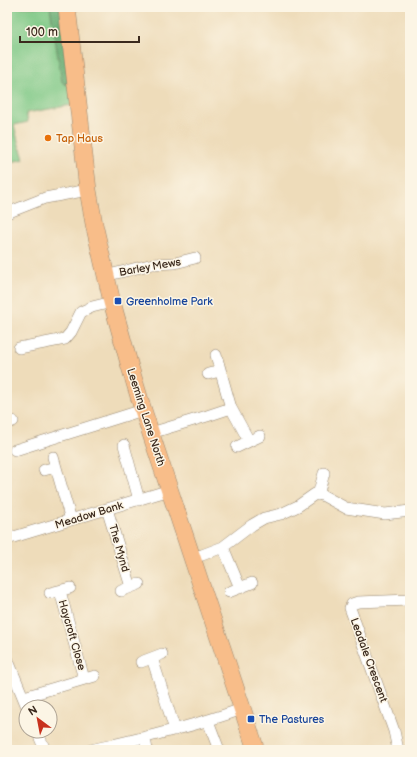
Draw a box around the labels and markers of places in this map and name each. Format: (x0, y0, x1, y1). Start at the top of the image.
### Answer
place label: Tap Haus (56, 132, 103, 145)
marker: Tap Haus (43, 133, 53, 143)
place label: Greenholme Park (126, 295, 213, 308)
marker: Greenholme Park (113, 296, 123, 306)
place label: The Pastures (259, 713, 325, 726)
marker: The Pastures (246, 714, 256, 724)

